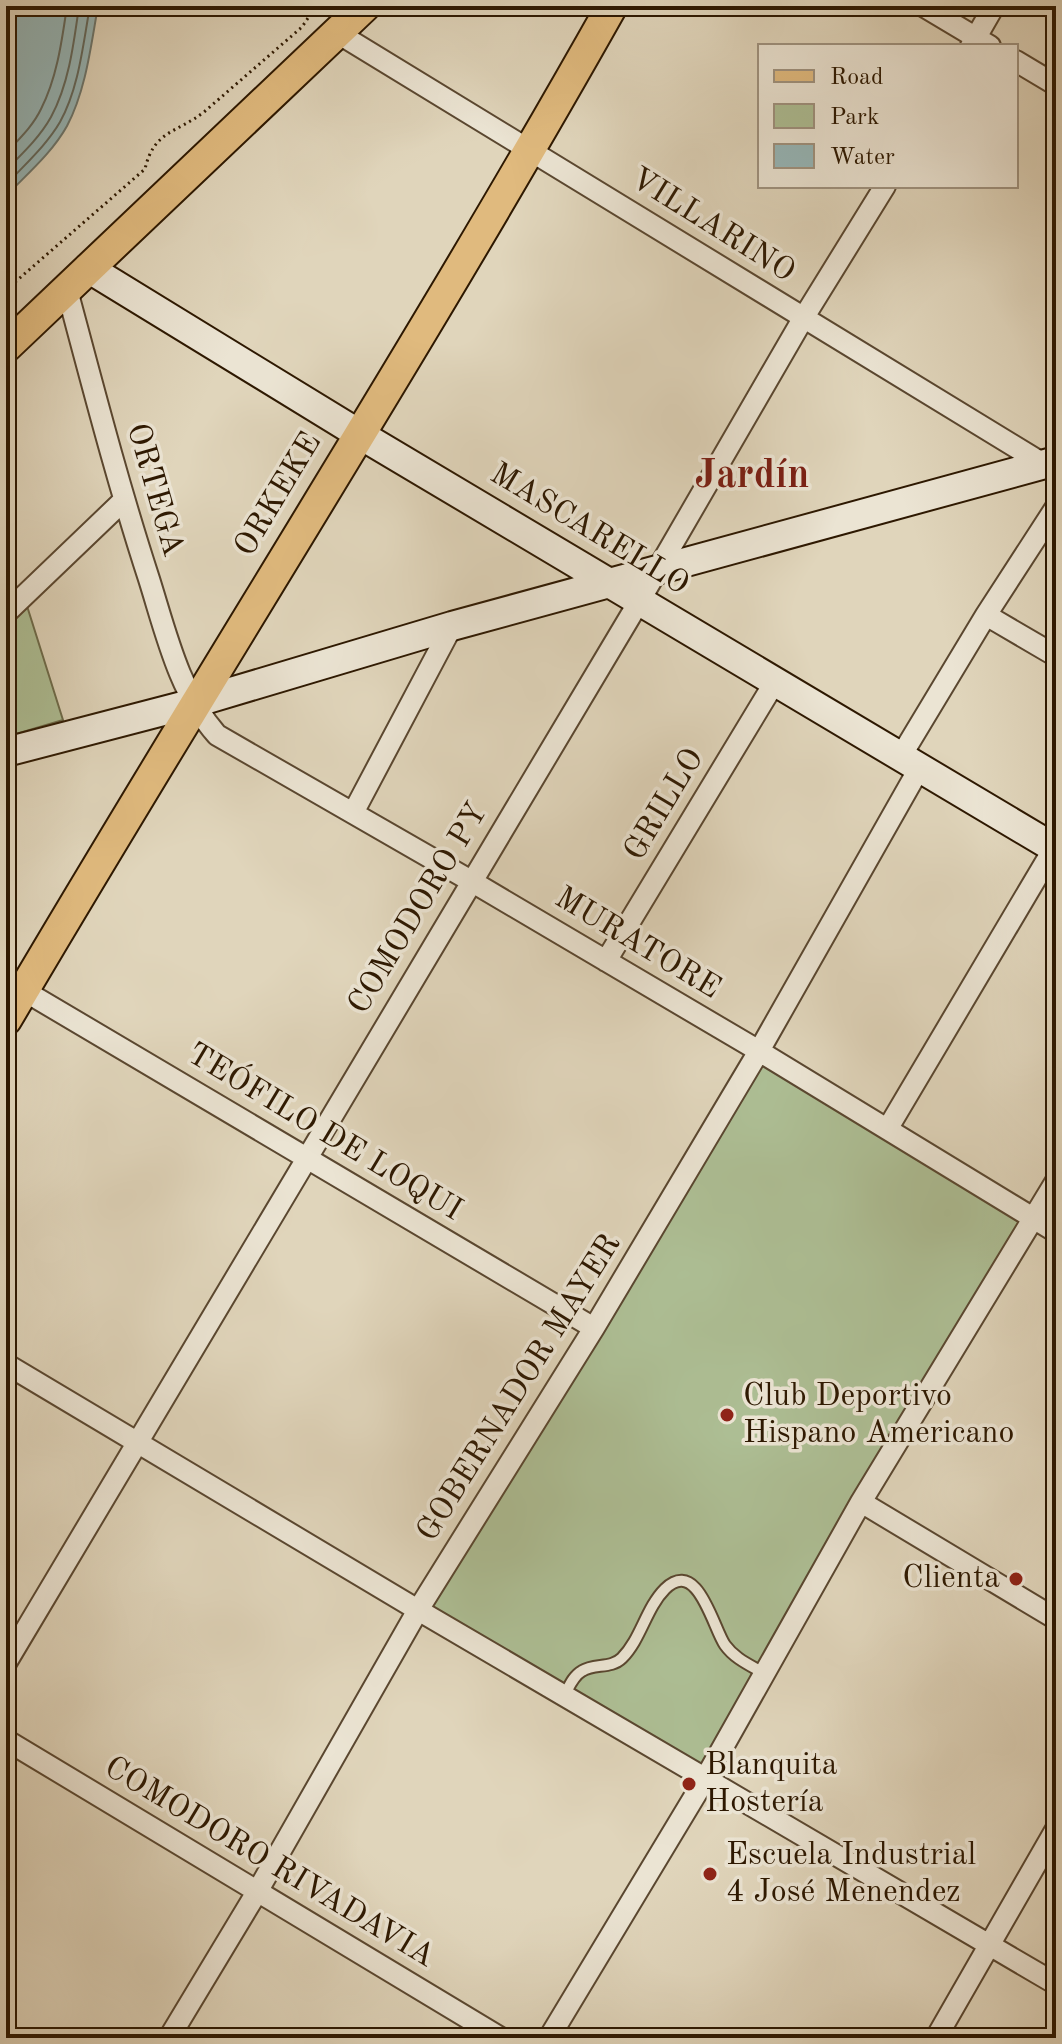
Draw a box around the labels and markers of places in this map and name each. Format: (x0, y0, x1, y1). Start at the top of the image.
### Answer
place label: Club Deportivo Hispano Americano (743, 1381, 1015, 1450)
marker: Club Deportivo Hispano Americano (718, 1406, 736, 1424)
place label: Clienta (902, 1563, 1000, 1595)
marker: Clienta (1007, 1570, 1025, 1588)
place label: Blanquita Hostería (705, 1750, 838, 1819)
marker: Blanquita Hostería (680, 1775, 698, 1793)
place label: Escuela Industrial 4 José Menendez (726, 1840, 976, 1909)
marker: Escuela Industrial 4 José Menendez (701, 1865, 719, 1883)

